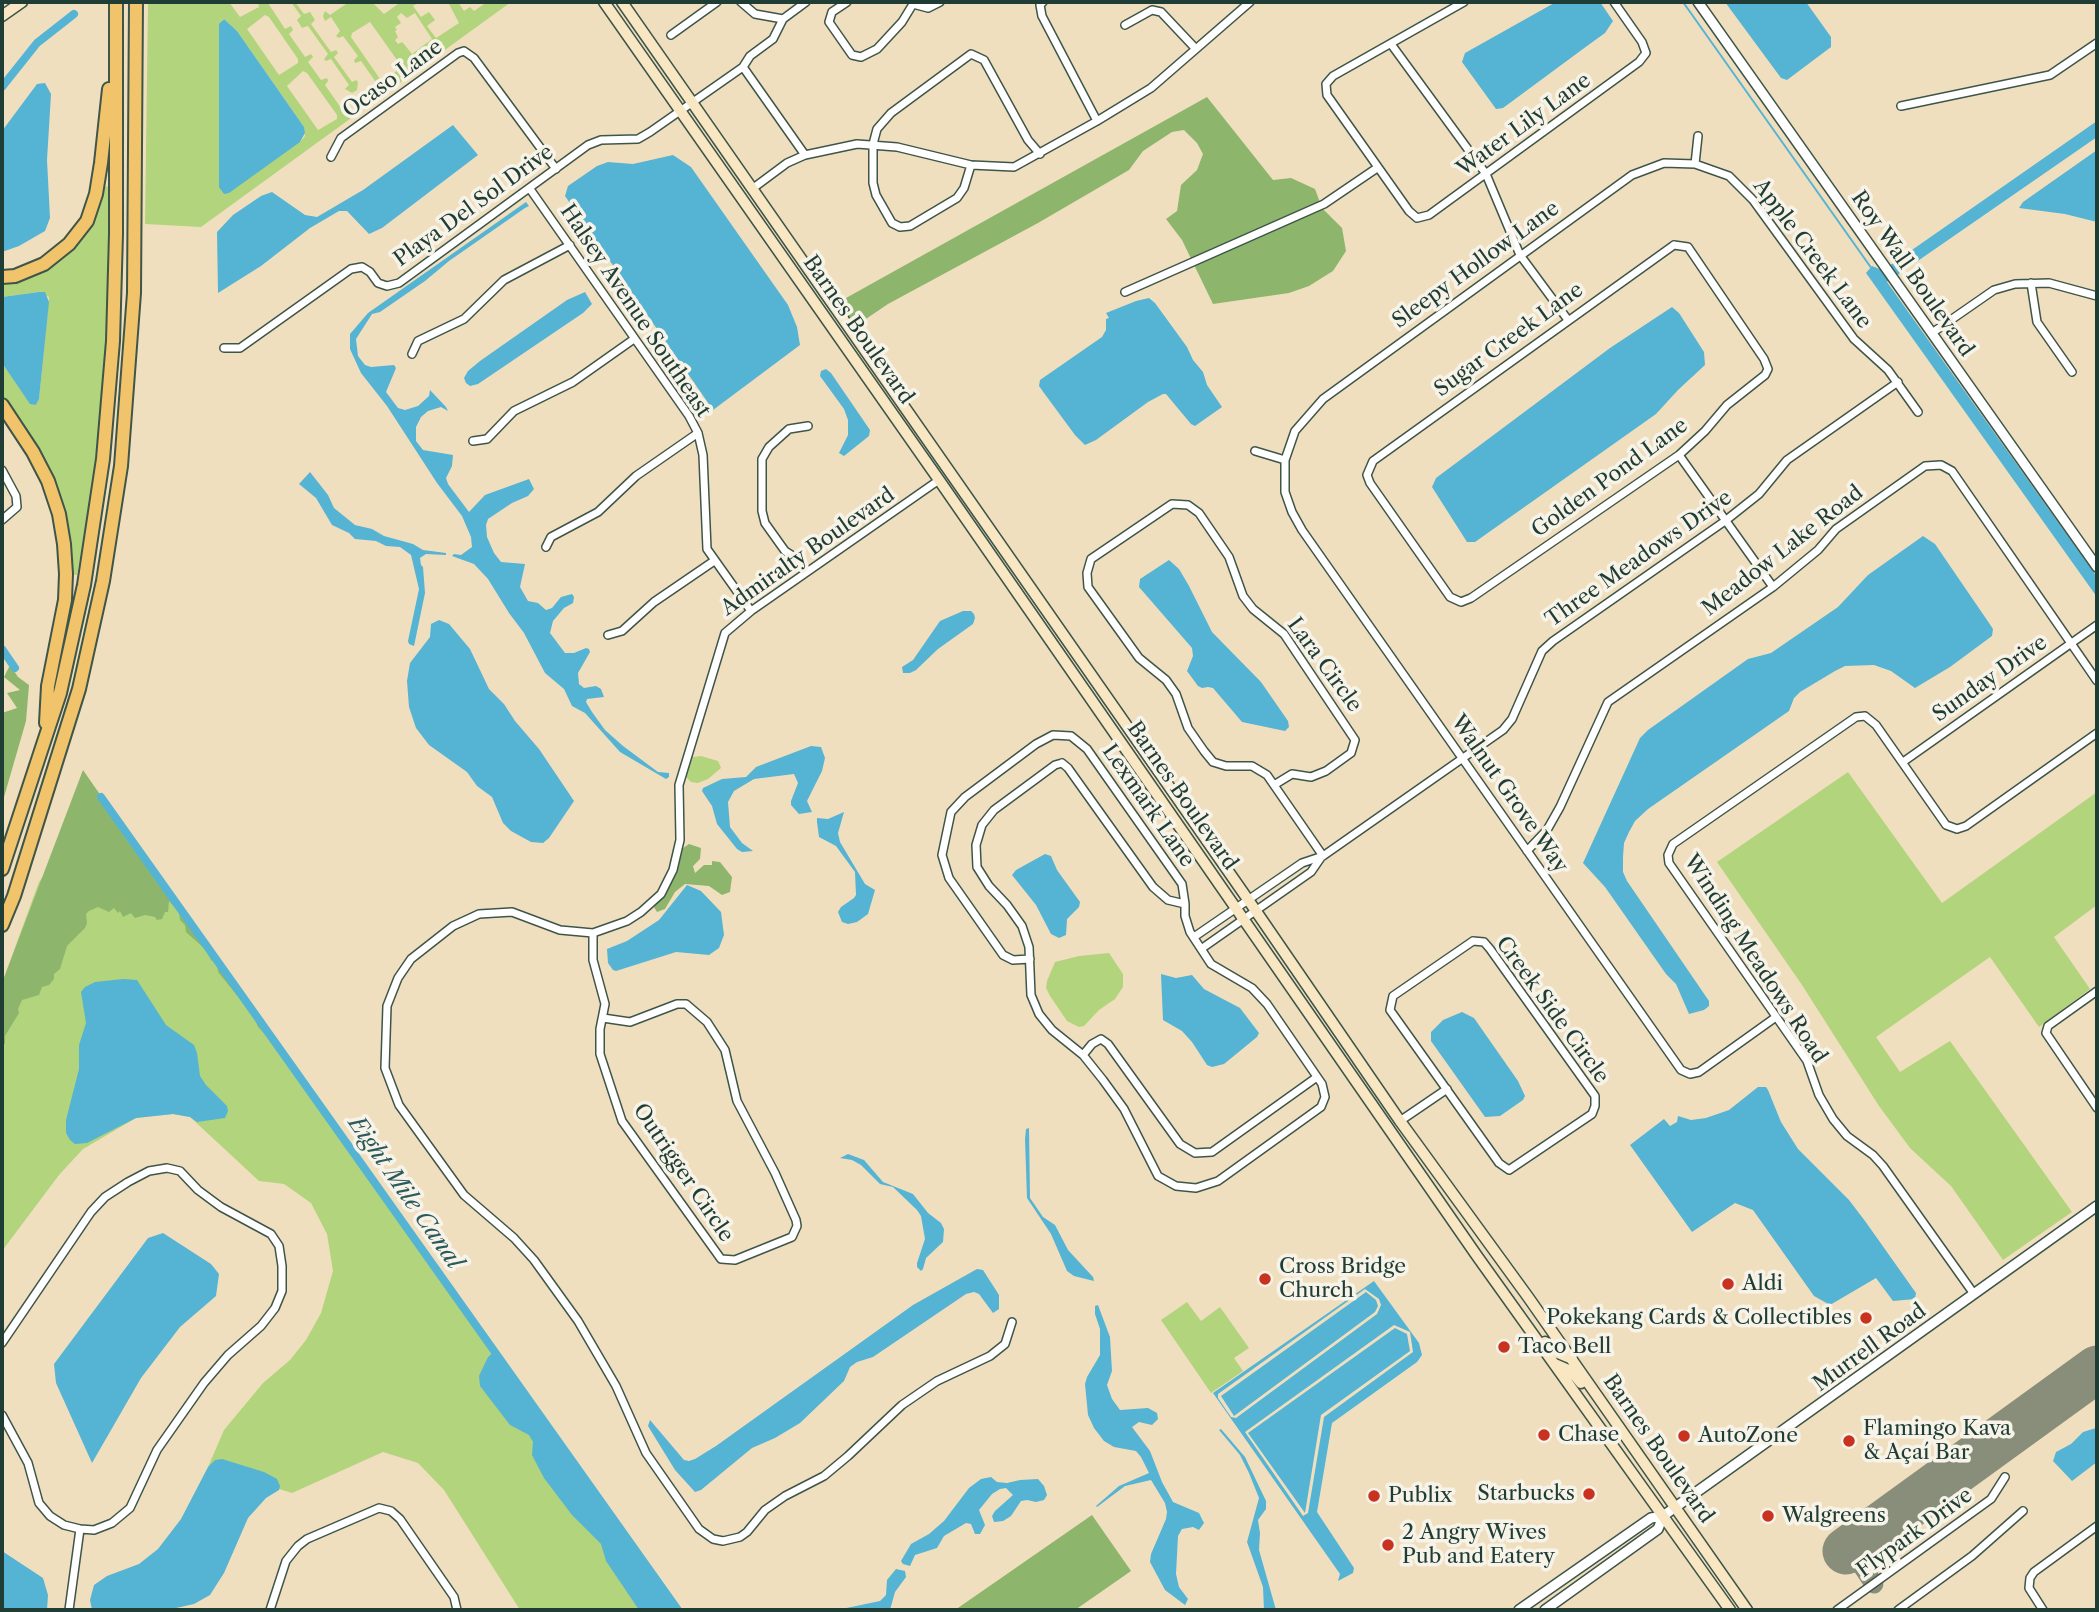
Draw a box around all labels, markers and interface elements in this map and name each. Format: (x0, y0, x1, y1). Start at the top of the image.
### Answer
street label: Ocaso Lane (338, 34, 448, 124)
street label: Water Lily Lane (1452, 68, 1596, 182)
street label: Playa Del Sol Drive (389, 140, 559, 272)
street label: Apple Creek Lane (1748, 174, 1876, 334)
street label: Roy Wall Boulevard (1845, 186, 1979, 362)
street label: Sleepy Hollow Lane (1388, 196, 1564, 334)
street label: Halsey Avenue Southeast (554, 200, 716, 422)
street label: Barnes Boulevard (797, 251, 919, 409)
street label: Sugar Creek Lane (1430, 278, 1588, 402)
street label: Golden Pond Lane (1527, 413, 1693, 543)
street label: Meadow Lake Road (1698, 480, 1868, 622)
street label: Admiralty Boulevard (716, 483, 900, 621)
street label: Three Meadows Drive (1541, 485, 1737, 633)
street label: Lara Circle (1281, 613, 1367, 717)
street label: Sunday Drive (1928, 630, 2052, 728)
street label: Walnut Grove Way (1445, 710, 1573, 878)
street label: Barnes Boulevard (1121, 717, 1243, 875)
street label: Lexmark Lane (1096, 740, 1200, 872)
street label: Winding Meadows Road (1678, 850, 1832, 1068)
street label: Creek Side Circle (1490, 932, 1614, 1088)
street label: Outrigger Circle (627, 1099, 739, 1247)
water label: Eight Mile Canal (342, 1111, 468, 1275)
place label: Cross Bridge Church (1279, 1254, 1406, 1304)
marker: Cross Bridge Church (1257, 1271, 1273, 1287)
place label: Aldi (1742, 1271, 1783, 1297)
marker: Aldi (1720, 1276, 1736, 1292)
street label: Murrell Road (1809, 1299, 1931, 1397)
place label: Pokekang Cards & Collectibles (1546, 1305, 1852, 1331)
marker: Pokekang Cards & Collectibles (1858, 1310, 1874, 1326)
place label: Taco Bell (1518, 1334, 1611, 1360)
marker: Taco Bell (1496, 1339, 1512, 1355)
street label: Barnes Boulevard (1597, 1370, 1719, 1528)
place label: Flamingo Kava & Açaí Bar (1863, 1416, 2011, 1466)
place label: Chase (1558, 1422, 1619, 1448)
place label: AutoZone (1698, 1423, 1798, 1449)
marker: Chase (1536, 1427, 1552, 1443)
marker: AutoZone (1676, 1428, 1692, 1444)
marker: Flamingo Kava & Açaí Bar (1841, 1433, 1857, 1449)
place label: Starbucks (1477, 1481, 1575, 1507)
place label: Publix (1388, 1483, 1452, 1509)
street label: Flypark Drive (1852, 1483, 1978, 1583)
marker: Starbucks (1581, 1486, 1597, 1502)
marker: Publix (1366, 1488, 1382, 1504)
place label: Walgreens (1782, 1503, 1886, 1529)
marker: Walgreens (1760, 1508, 1776, 1524)
place label: 2 Angry Wives Pub and Eatery (1402, 1520, 1555, 1570)
marker: 2 Angry Wives Pub and Eatery (1380, 1537, 1396, 1553)

